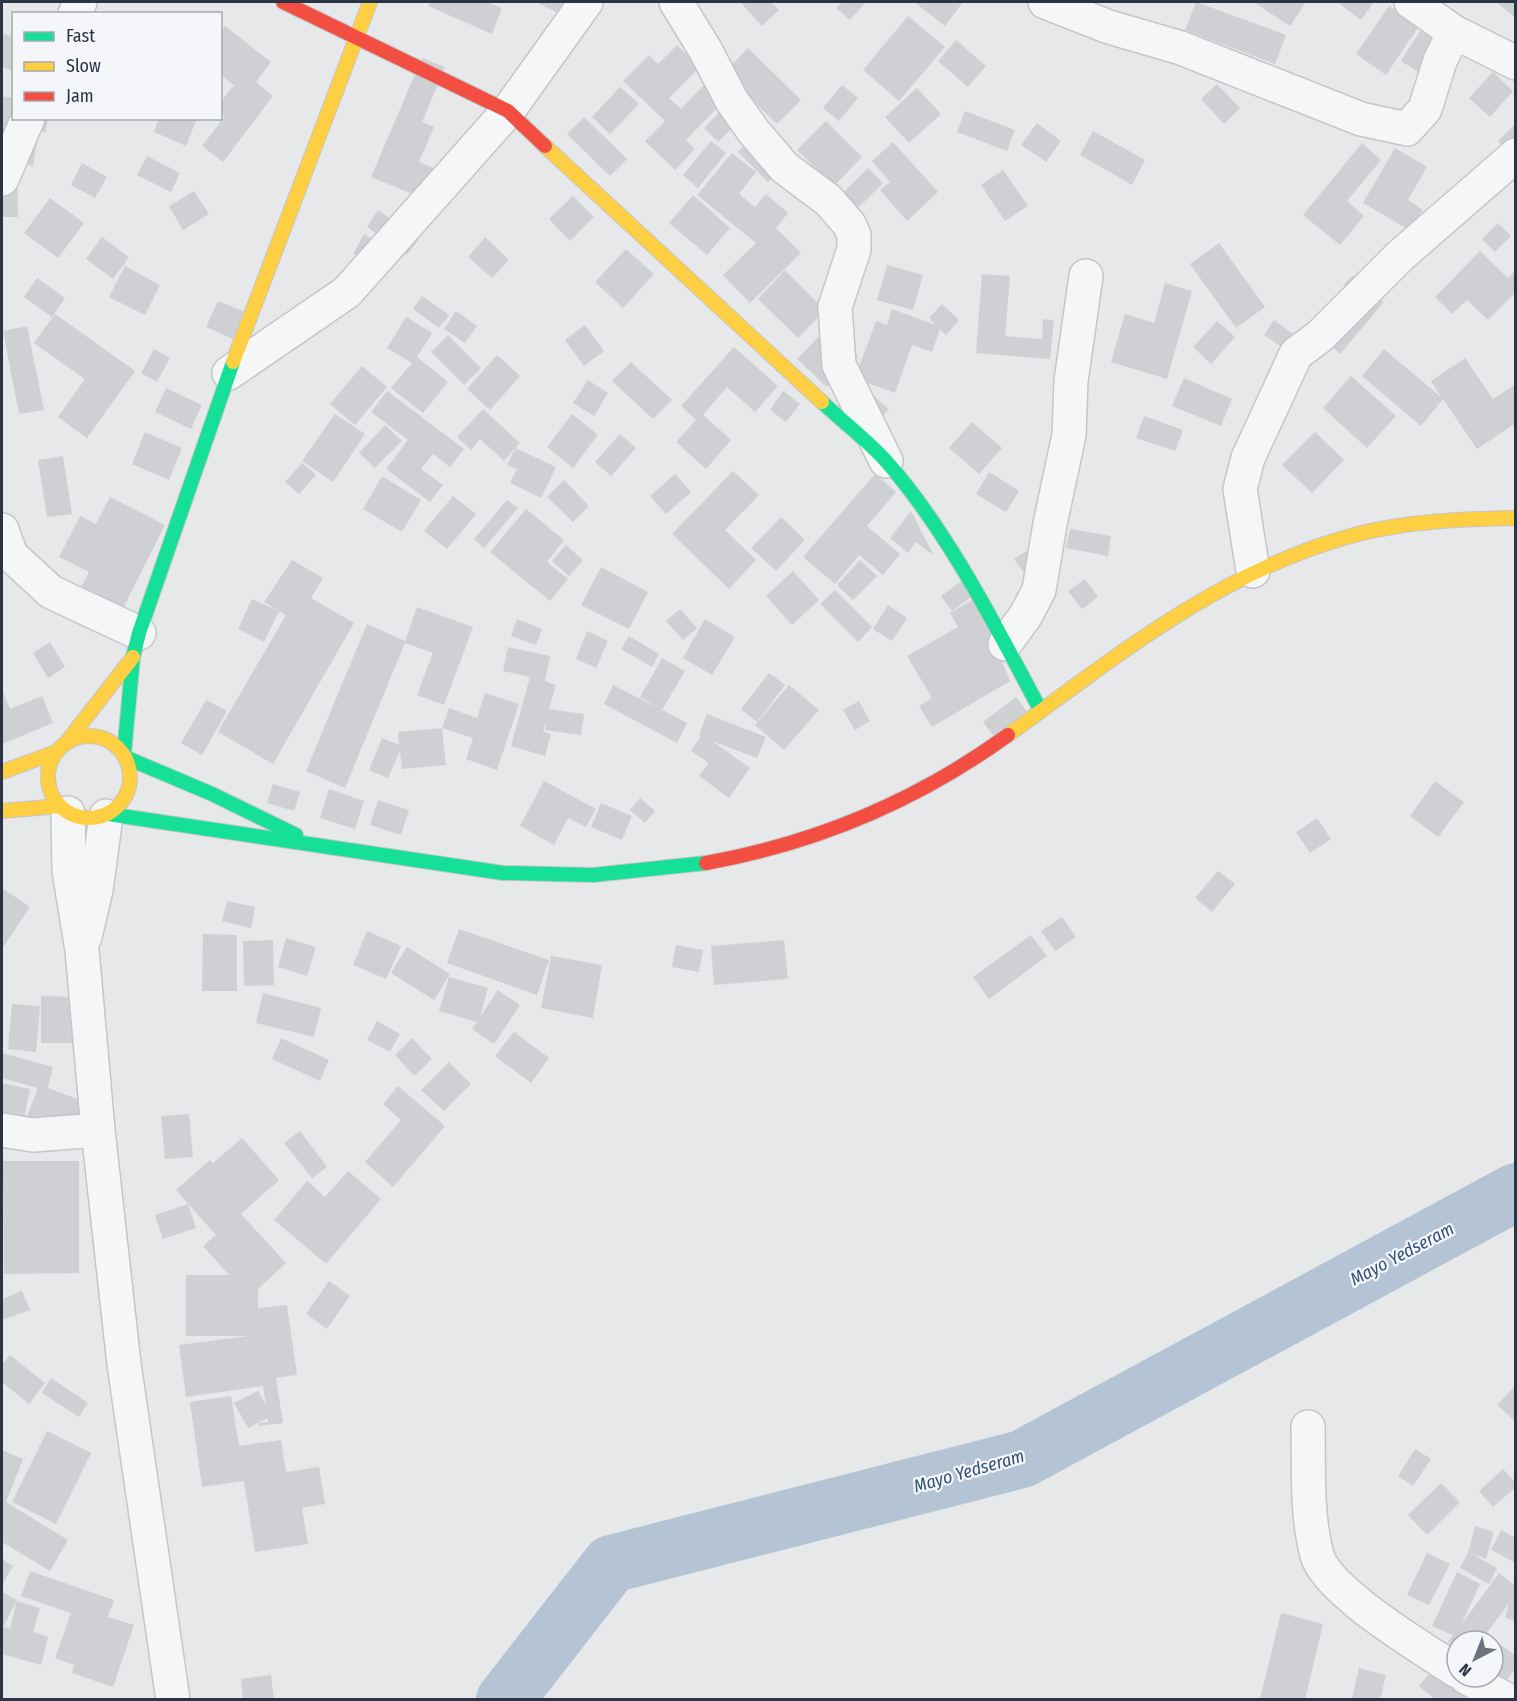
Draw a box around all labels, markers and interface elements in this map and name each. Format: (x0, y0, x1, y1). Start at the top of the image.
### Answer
legend (12, 12, 222, 120)
text: Fast (66, 25, 95, 47)
text: Slow (66, 55, 101, 77)
text: Jam (66, 85, 94, 107)
water label: Mayo Yedseram (1346, 1217, 1458, 1291)
water label: Mayo Yedseram (911, 1445, 1027, 1497)
north arrow (1445, 1629, 1505, 1689)
text: N (1455, 1660, 1475, 1680)

